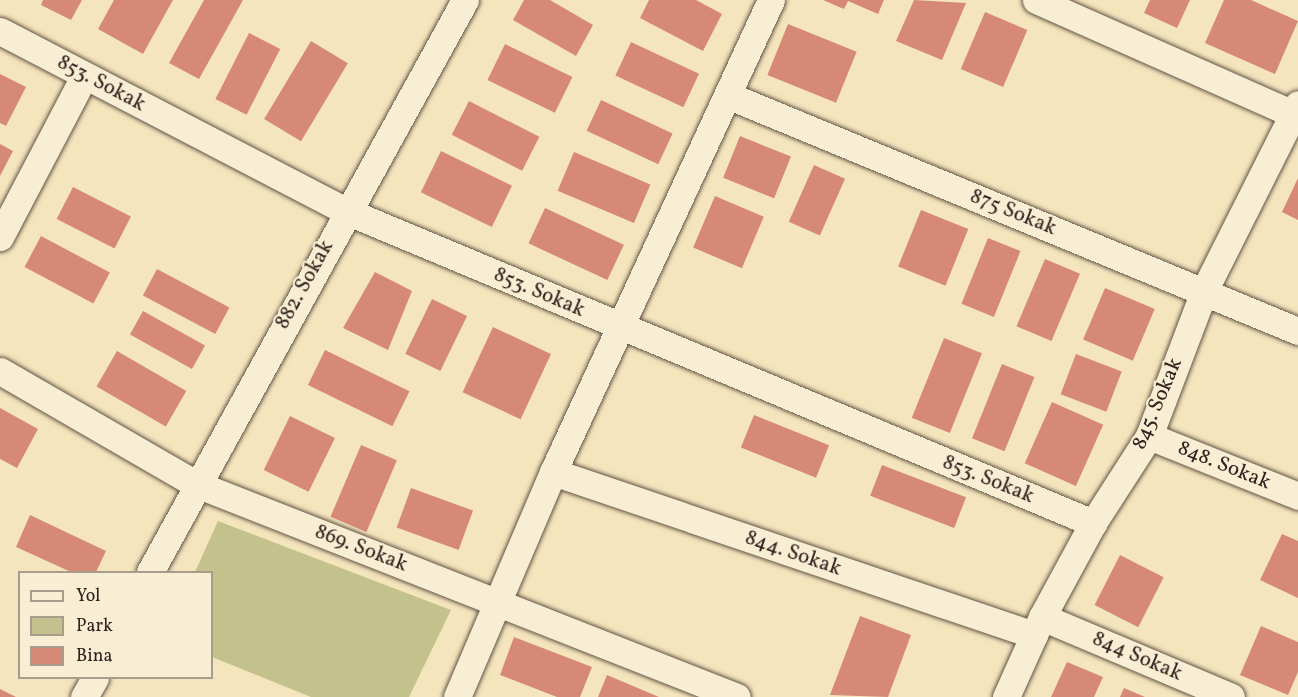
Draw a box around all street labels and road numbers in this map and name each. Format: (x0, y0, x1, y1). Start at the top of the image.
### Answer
street label: 853. Sokak (53, 50, 149, 118)
street label: 875 Sokak (966, 184, 1060, 242)
street label: 882. Sokak (270, 236, 340, 334)
street label: 853. Sokak (490, 263, 588, 323)
street label: 845. Sokak (1127, 354, 1189, 454)
street label: 848. Sokak (1174, 436, 1274, 496)
street label: 853. Sokak (939, 450, 1037, 510)
street label: 869. Sokak (311, 520, 411, 578)
street label: 844. Sokak (742, 526, 844, 582)
street label: 844 Sokak (1088, 627, 1186, 687)

